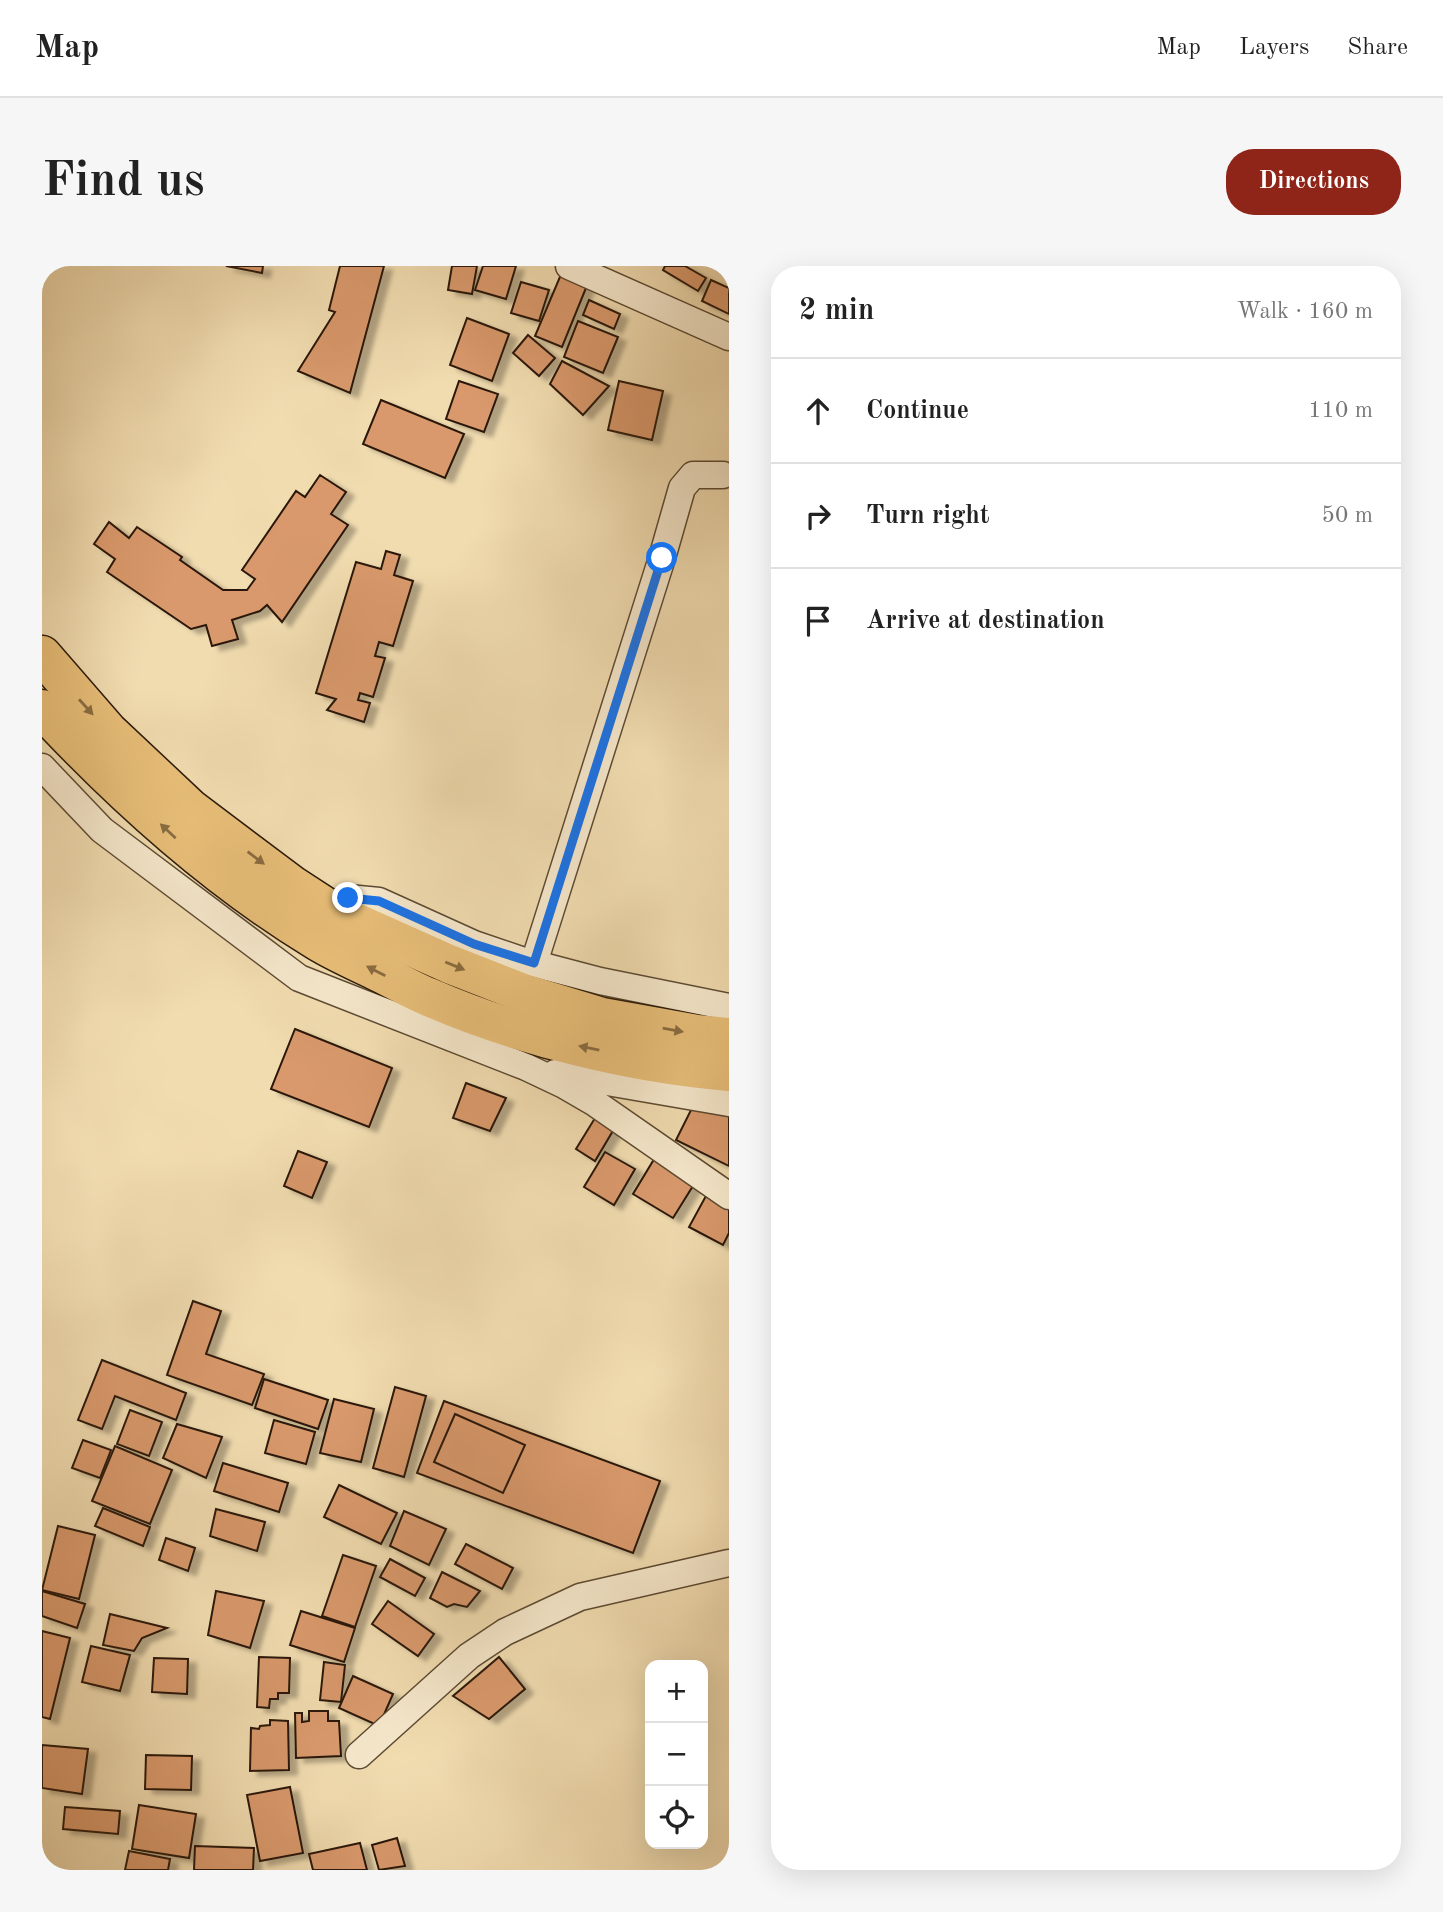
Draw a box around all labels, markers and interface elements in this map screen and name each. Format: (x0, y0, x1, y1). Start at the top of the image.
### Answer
text: Map (35, 32, 99, 65)
text: Map (1157, 36, 1201, 60)
text: Layers (1239, 36, 1309, 60)
text: Share (1347, 36, 1408, 60)
button: Directions (1226, 149, 1401, 215)
text: Find us (42, 158, 205, 207)
text: 2 min (799, 296, 874, 326)
text: Walk · 160 m (1237, 300, 1373, 323)
icon: ahead (799, 392, 837, 430)
text: Continue (866, 398, 969, 424)
text: 110 m (1308, 399, 1373, 422)
icon: right (799, 497, 837, 535)
text: Turn right (866, 503, 989, 529)
text: 50 m (1322, 504, 1373, 527)
route start (646, 542, 677, 573)
icon: arrive (799, 602, 837, 640)
text: Arrive at destination (866, 608, 1105, 634)
one-way arrow (78, 698, 94, 715)
one-way arrow (159, 823, 177, 839)
one-way arrow (247, 851, 265, 865)
route end (332, 882, 363, 913)
one-way arrow (445, 961, 466, 972)
one-way arrow (366, 966, 386, 977)
one-way arrow (662, 1024, 684, 1035)
one-way arrow (578, 1043, 600, 1054)
map controls (645, 1660, 708, 1849)
button: + (645, 1660, 708, 1723)
button: − (645, 1723, 708, 1786)
button: locate (645, 1786, 708, 1849)

